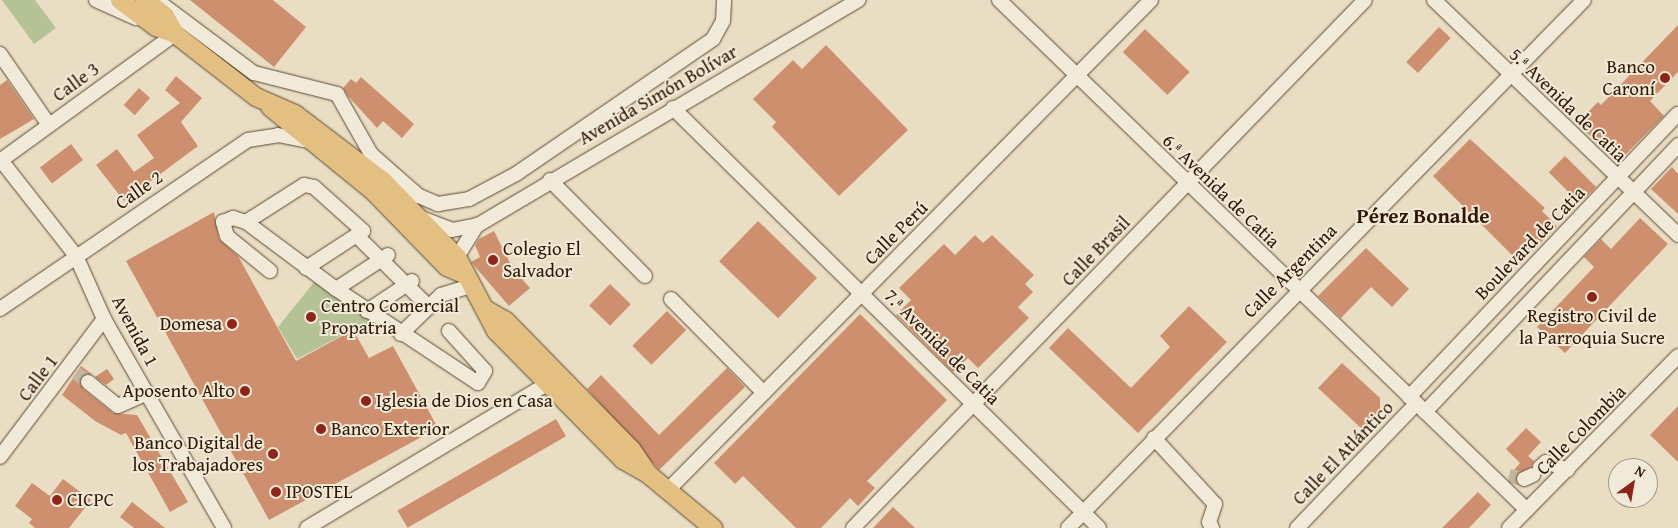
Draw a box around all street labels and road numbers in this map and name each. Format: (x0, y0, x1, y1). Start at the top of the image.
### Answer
street label: Avenida Simón Bolívar (575, 40, 741, 150)
street label: 5.ª Avenida de Catia (1505, 43, 1631, 167)
street label: Calle 3 (48, 57, 104, 107)
street label: 6.ª Avenida de Catia (1158, 129, 1284, 253)
street label: Calle 2 (111, 166, 167, 214)
street label: Boulevard de Catia (1470, 182, 1590, 304)
street label: Calle Perú (860, 197, 932, 269)
street label: Calle Brasil (1057, 211, 1135, 291)
street label: Calle Argentina (1238, 219, 1342, 323)
street label: 7.ª Avenida de Catia (879, 284, 1005, 410)
street label: Avenida 1 (107, 292, 163, 370)
street label: Calle 1 (13, 350, 63, 406)
street label: Calle Colombia (1531, 380, 1631, 480)
street label: Calle El Atlántico (1288, 396, 1398, 510)

